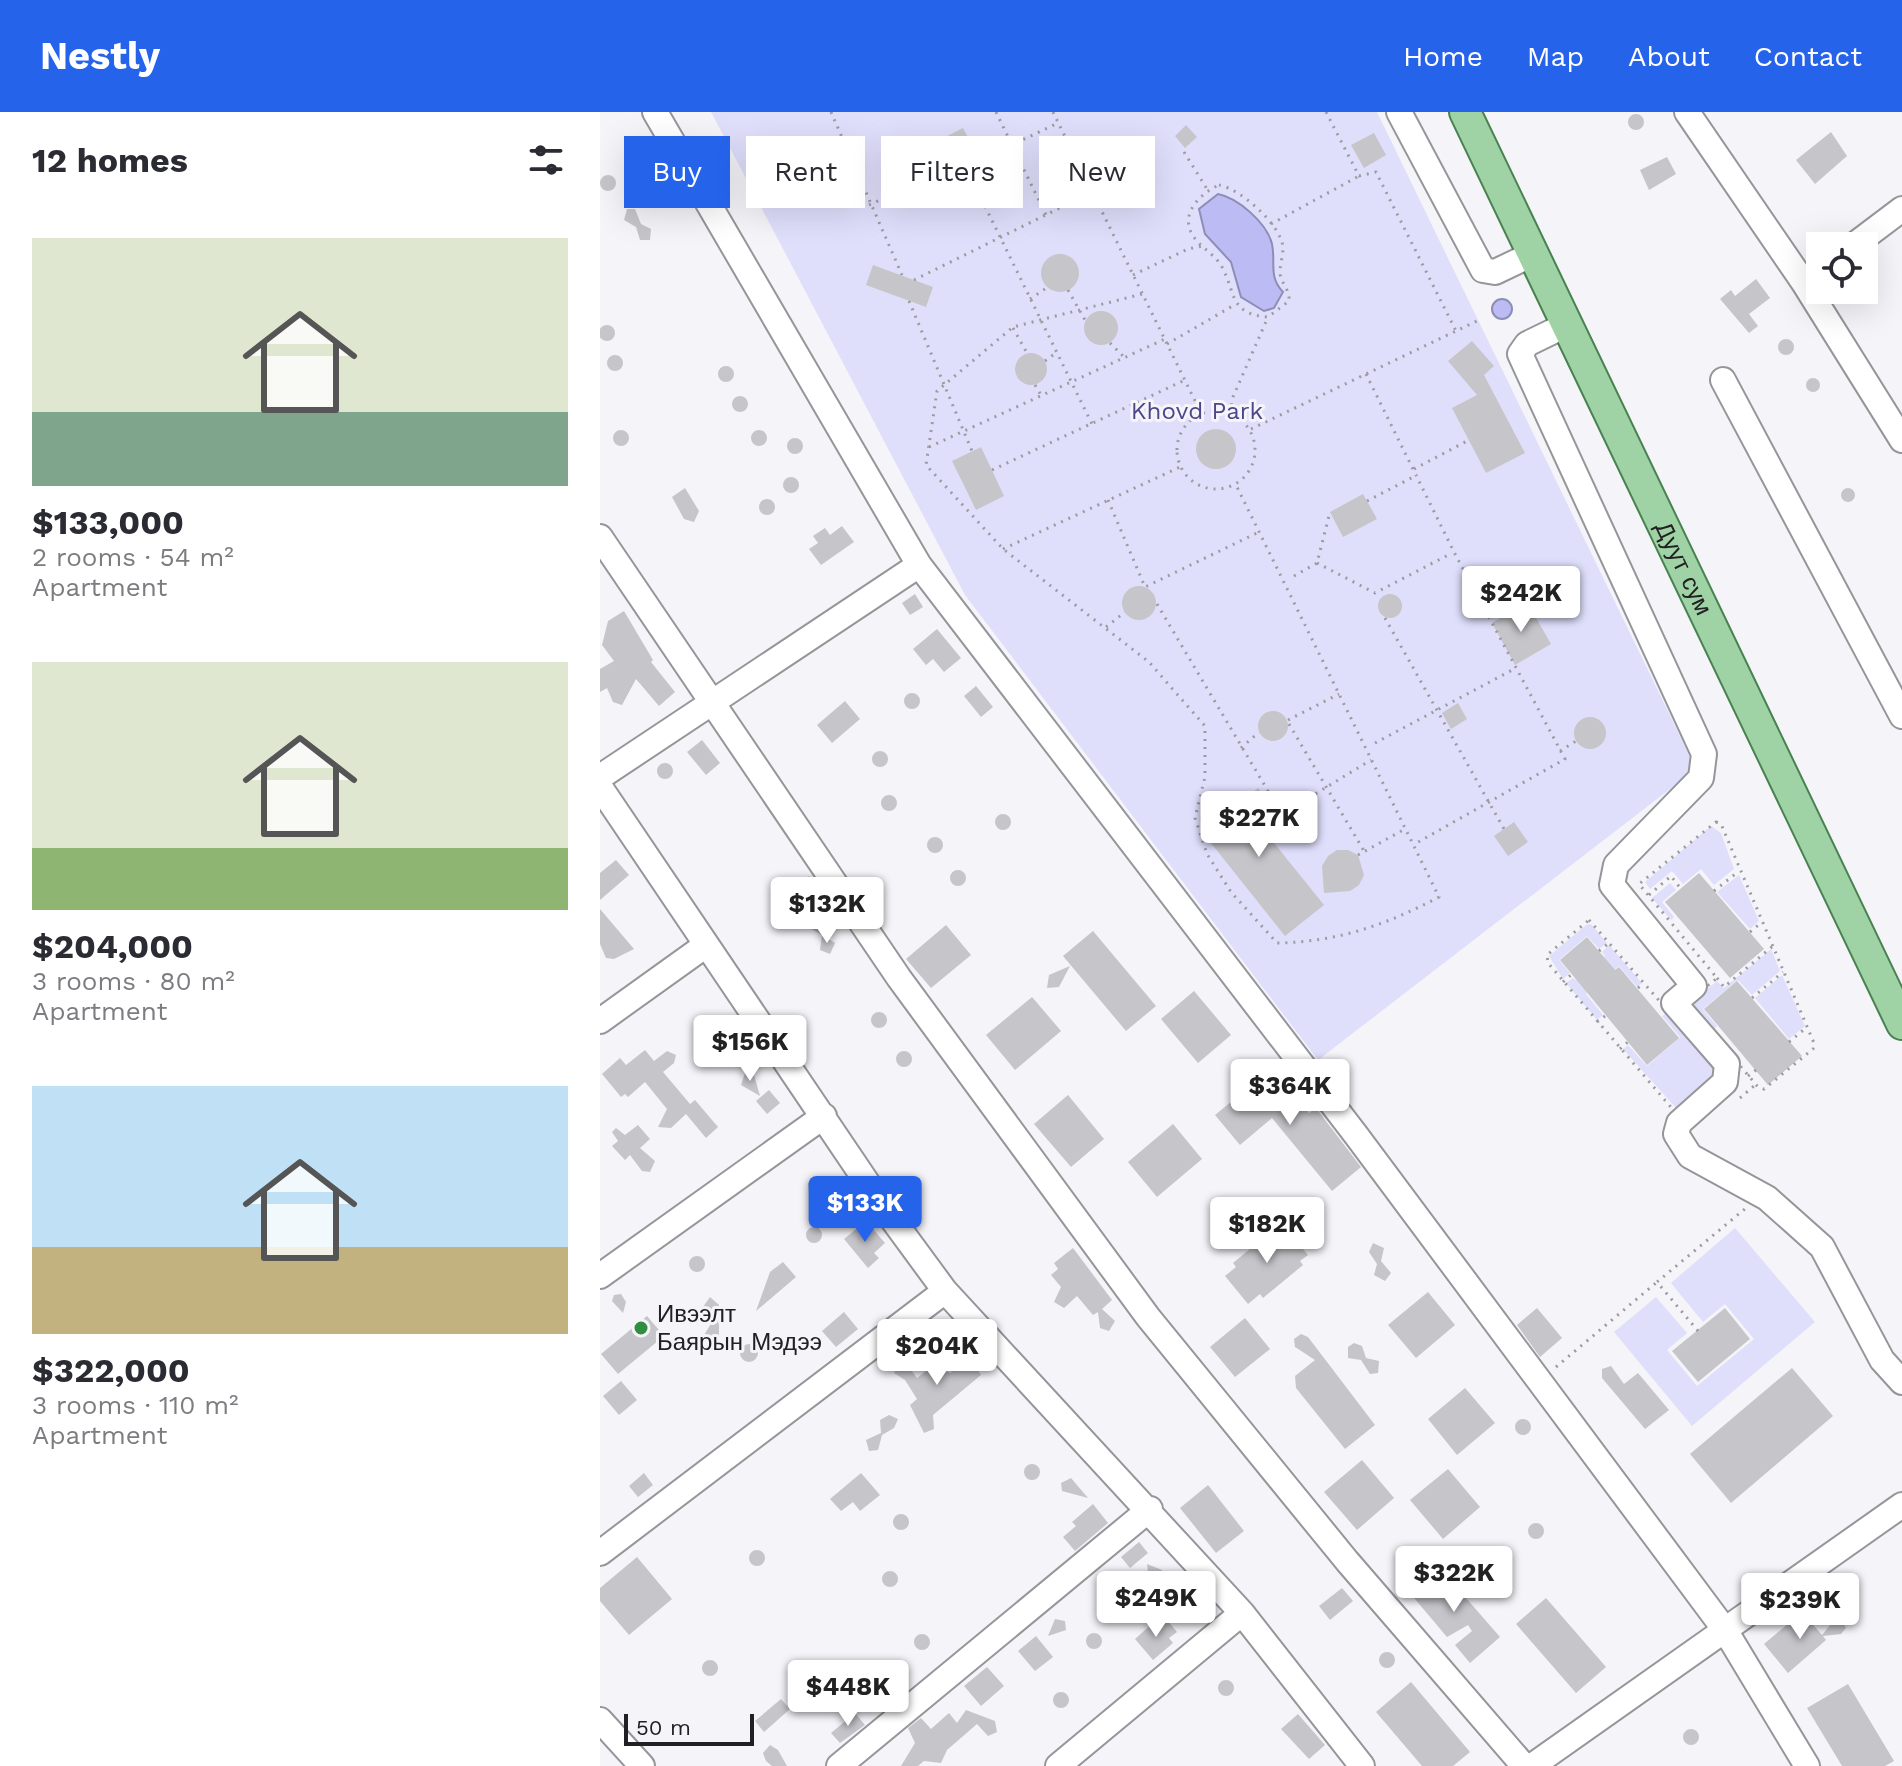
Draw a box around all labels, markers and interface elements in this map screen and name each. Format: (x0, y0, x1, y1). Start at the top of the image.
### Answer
text: Nestly (40, 34, 160, 78)
text: Home (1403, 40, 1483, 73)
text: Map (1527, 40, 1584, 73)
text: About (1628, 40, 1710, 73)
text: Contact (1754, 40, 1862, 73)
chip: Buy (624, 136, 730, 208)
chip: Rent (746, 136, 865, 208)
chip: Filters (881, 136, 1023, 208)
chip: New (1039, 136, 1155, 208)
icon: filters (524, 138, 568, 182)
text: 12 homes (32, 140, 188, 180)
map controls (1806, 232, 1878, 304)
button: locate (1806, 232, 1878, 304)
icon: home (228, 290, 372, 434)
park label: Khovd Park (1131, 397, 1264, 425)
text: $133,000 (32, 502, 184, 542)
street label: Дуут сум (1649, 517, 1718, 620)
text: 2 rooms · 54 m² (32, 542, 234, 572)
pin: $242K (1465, 566, 1577, 634)
text: Apartment (32, 572, 168, 602)
text: $242K (1480, 577, 1562, 607)
icon: home (228, 714, 372, 858)
pin: $227K (1203, 791, 1315, 859)
text: $227K (1218, 802, 1300, 832)
pin: $132K (771, 877, 883, 945)
text: $132K (789, 888, 865, 918)
text: $204,000 (32, 926, 193, 966)
text: 3 rooms · 80 m² (32, 966, 235, 996)
text: Apartment (32, 996, 168, 1026)
pin: $156K (694, 1015, 806, 1083)
text: $156K (711, 1026, 789, 1056)
pin: $364K (1234, 1059, 1346, 1127)
text: $364K (1249, 1070, 1331, 1100)
icon: home (228, 1138, 372, 1282)
pin: $133K (809, 1176, 921, 1244)
text: $133K (827, 1187, 903, 1217)
pin: $182K (1211, 1197, 1323, 1265)
text: $182K (1228, 1208, 1306, 1238)
place label: Ивээлт Баярын Мэдээ (657, 1300, 822, 1356)
marker: Ивээлт Баярын Мэдээ (632, 1319, 650, 1337)
pin: $204K (881, 1319, 993, 1387)
text: $204K (895, 1330, 979, 1360)
text: $322,000 (32, 1350, 190, 1390)
text: 3 rooms · 110 m² (32, 1390, 239, 1420)
text: Apartment (32, 1420, 168, 1450)
pin: $322K (1398, 1546, 1510, 1614)
text: $322K (1413, 1557, 1495, 1587)
pin: $249K (1100, 1571, 1212, 1639)
pin: $239K (1744, 1573, 1856, 1641)
text: $249K (1115, 1582, 1197, 1612)
text: $239K (1759, 1584, 1841, 1614)
pin: $448K (792, 1660, 904, 1728)
text: $448K (806, 1671, 890, 1701)
scale bar (624, 1710, 754, 1746)
text: 50 m (636, 1715, 691, 1740)

